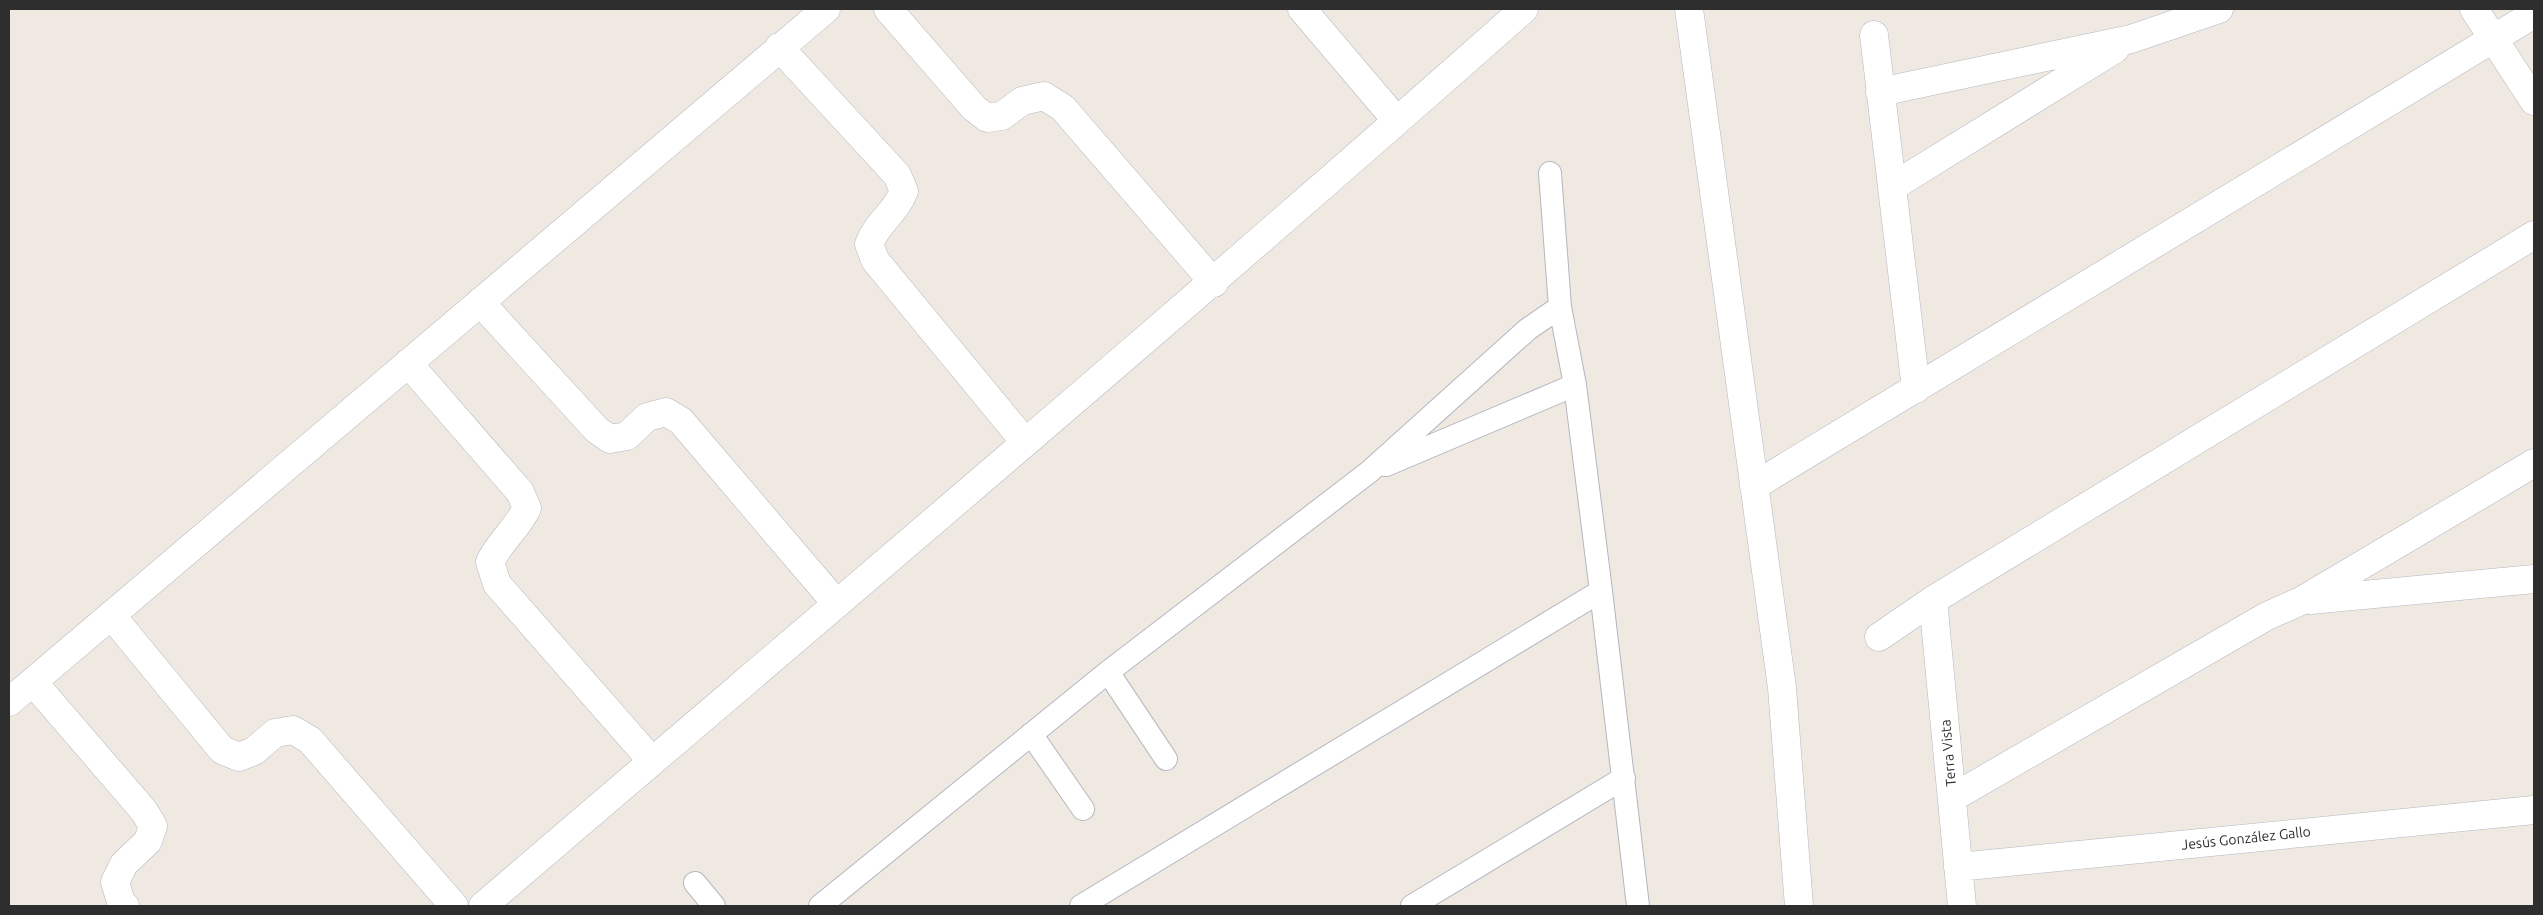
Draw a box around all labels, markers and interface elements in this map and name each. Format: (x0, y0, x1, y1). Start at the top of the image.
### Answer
street label: Terra Vista (1937, 719, 1959, 787)
street label: Jesús González Gallo (2180, 823, 2312, 853)

